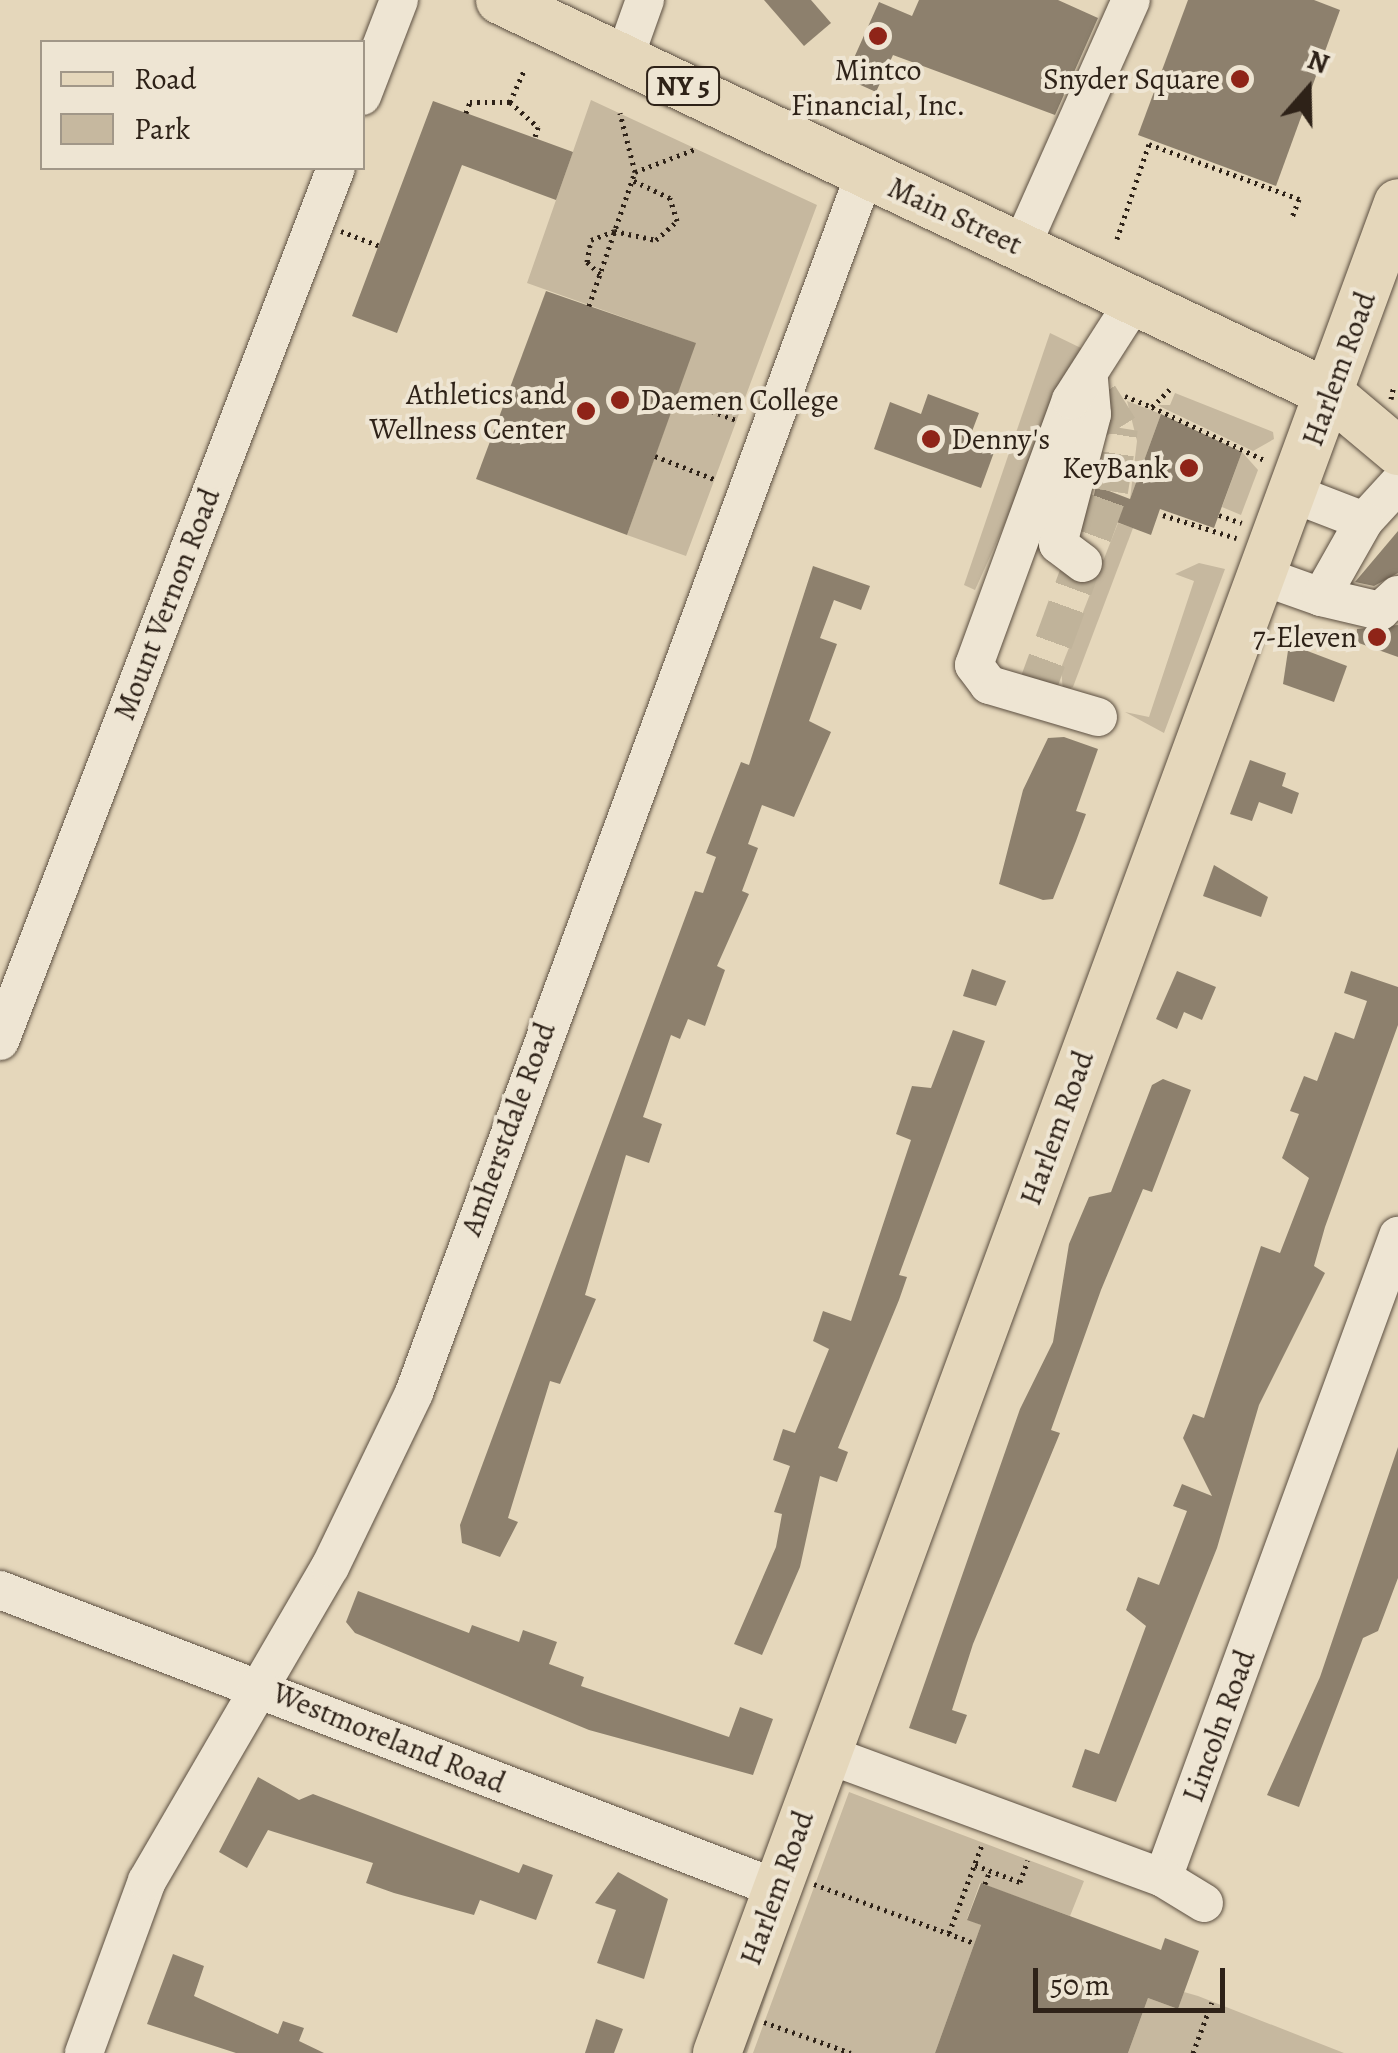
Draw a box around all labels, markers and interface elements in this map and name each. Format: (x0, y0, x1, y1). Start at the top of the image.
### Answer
marker: Mintco Financial, Inc. (867, 25, 889, 47)
legend (40, 40, 365, 170)
north arrow (1258, 40, 1358, 140)
text: N (1302, 40, 1334, 83)
place label: Mintco Financial, Inc. (790, 52, 966, 122)
text: Road (134, 59, 196, 99)
place label: Snyder Square (1043, 61, 1220, 97)
road number: NY 5 (646, 63, 720, 109)
marker: Snyder Square (1229, 68, 1251, 90)
text: Park (134, 109, 190, 149)
street label: Main Street (882, 169, 1028, 263)
street label: Harlem Road (1294, 287, 1384, 451)
place label: Athletics and Wellness Center (369, 376, 566, 446)
place label: Daemen College (640, 382, 839, 418)
marker: Daemen College (609, 389, 631, 411)
marker: Athletics and Wellness Center (575, 400, 597, 422)
place label: Denny's (951, 421, 1050, 457)
marker: Denny's (920, 428, 942, 450)
place label: KeyBank (1062, 450, 1169, 486)
marker: KeyBank (1178, 457, 1200, 479)
street label: Mount Vernon Road (106, 483, 228, 725)
place label: 7-Eleven (1253, 619, 1357, 655)
marker: 7-Eleven (1366, 626, 1388, 648)
street label: Amherstdale Road (453, 1018, 563, 1240)
street label: Harlem Road (1012, 1046, 1102, 1210)
street label: Lincoln Road (1175, 1645, 1263, 1807)
street label: Westmoreland Road (267, 1675, 511, 1801)
street label: Harlem Road (732, 1806, 822, 1970)
scale bar (1038, 1948, 1230, 2010)
text: 50 m (1050, 1965, 1110, 2005)

